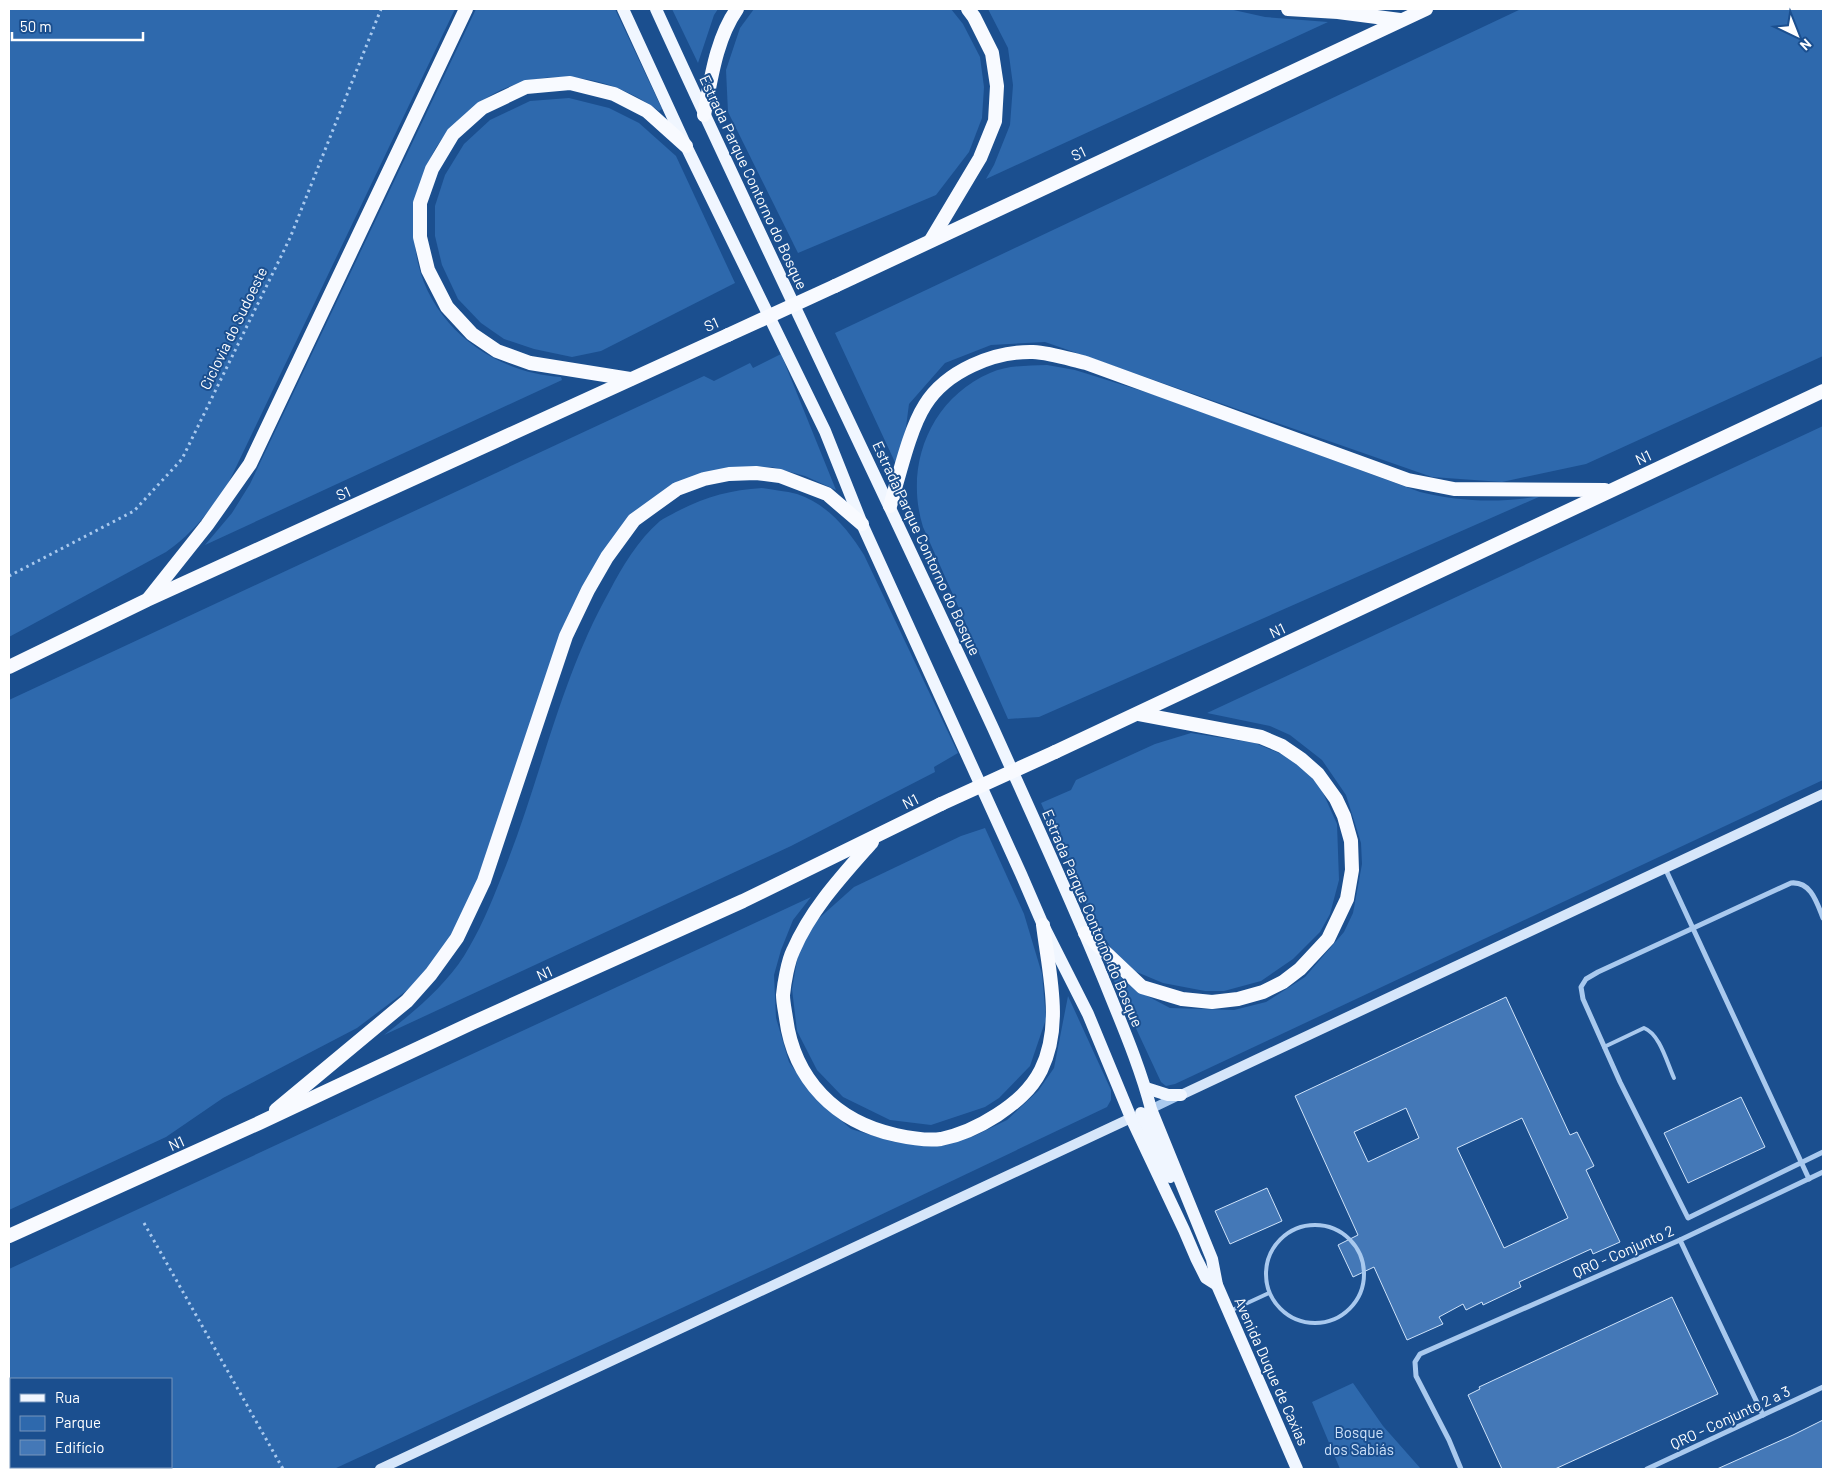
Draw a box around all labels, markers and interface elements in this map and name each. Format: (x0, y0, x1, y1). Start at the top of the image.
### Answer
scale bar (12, 10, 144, 42)
north arrow (1772, 10, 1822, 60)
text: 50 m (20, 17, 52, 35)
text: N (1797, 35, 1815, 54)
street label: Estrada Parque Contorno do Bosque (696, 72, 812, 292)
street label: S1 (1068, 142, 1088, 164)
street label: Ciclovia do Sudoeste (195, 264, 271, 392)
street label: S1 (701, 313, 721, 335)
street label: Estrada Parque Contorno do Bosque (869, 438, 985, 658)
street label: N1 (1632, 446, 1654, 468)
street label: S1 (333, 482, 353, 504)
street label: N1 (1266, 619, 1288, 641)
street label: N1 (899, 789, 921, 813)
street label: Estrada Parque Contorno do Bosque (1039, 806, 1147, 1030)
street label: N1 (533, 962, 555, 984)
street label: N1 (165, 1132, 187, 1154)
street label: QRO - Conjunto 2 (1570, 1221, 1676, 1281)
street label: Avenida Duque de Caxias (1231, 1294, 1313, 1448)
legend (10, 1378, 172, 1468)
street label: QRO - Conjunto 2 a 3 (1667, 1381, 1793, 1453)
text: Rua (55, 1388, 80, 1406)
text: Parque (55, 1413, 101, 1431)
park label: Bosque dos Sabiás (1324, 1423, 1394, 1458)
text: Edifício (55, 1438, 104, 1456)

